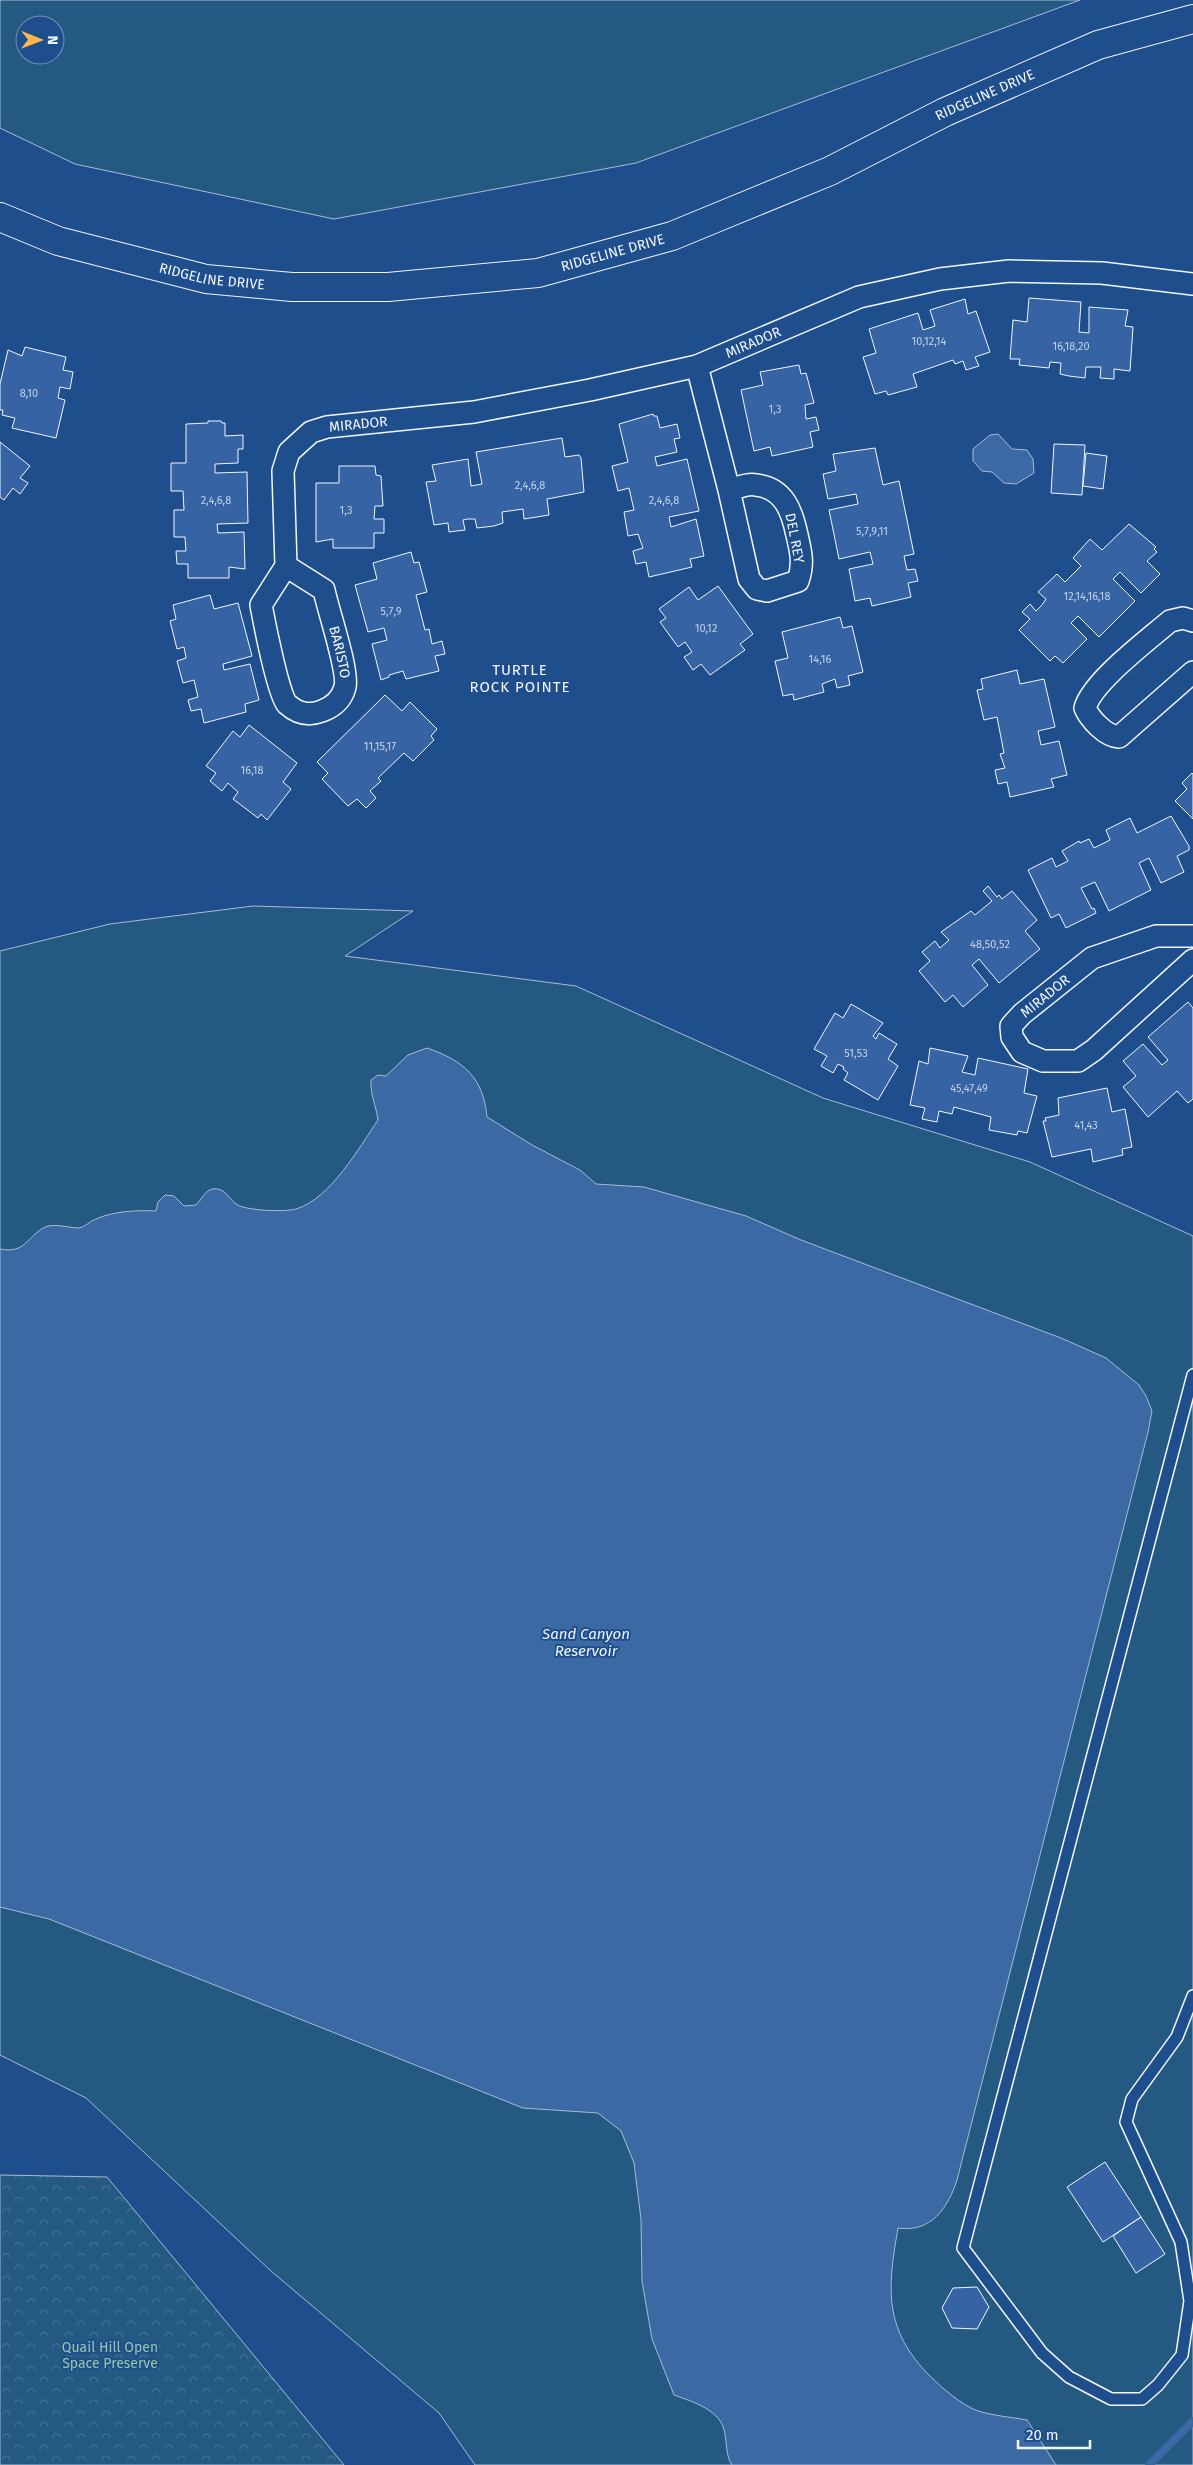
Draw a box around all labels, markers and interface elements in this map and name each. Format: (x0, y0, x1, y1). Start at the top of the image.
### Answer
north arrow (15, 15, 65, 65)
text: N (44, 35, 61, 45)
street label: RIDGELINE DRIVE (932, 66, 1037, 125)
street label: RIDGELINE DRIVE (559, 230, 667, 275)
street label: RIDGELINE DRIVE (157, 259, 265, 293)
street label: MIRADOR (723, 323, 784, 362)
house number: 10,12,14 (912, 335, 947, 348)
house number: 16,18,20 (1052, 340, 1090, 353)
house number: 8,10 (20, 387, 38, 400)
house number: 1,3 (769, 403, 782, 416)
street label: MIRADOR (328, 413, 389, 436)
house number: 2,4,6,8 (515, 479, 545, 492)
house number: 2,4,6,8 (201, 494, 231, 507)
house number: 2,4,6,8 (649, 494, 679, 507)
house number: 1,3 (340, 504, 353, 517)
street label: DEL REY (781, 512, 808, 565)
house number: 5,7,9,11 (856, 525, 888, 538)
house number: 12,14,16,18 (1064, 590, 1110, 603)
house number: 5,7,9 (380, 605, 402, 618)
house number: 10,12 (695, 622, 717, 635)
street label: BARISTO (325, 624, 353, 679)
house number: 14,16 (809, 653, 832, 666)
district label: TURTLE ROCK POINTE (469, 661, 571, 696)
house number: 11,15,17 (364, 740, 396, 753)
house number: 16,18 (241, 764, 264, 777)
house number: 48,50,52 (970, 938, 1010, 951)
street label: MIRADOR (1017, 971, 1074, 1021)
house number: 51,53 (844, 1047, 868, 1060)
house number: 45,47,49 (950, 1082, 988, 1095)
house number: 41,43 (1074, 1119, 1098, 1132)
water label: Sand Canyon Reservoir (541, 1625, 630, 1660)
park label: Quail Hill Open Space Preserve (62, 2339, 158, 2372)
scale bar (1018, 2418, 1090, 2450)
text: 20 m (1026, 2426, 1059, 2444)

